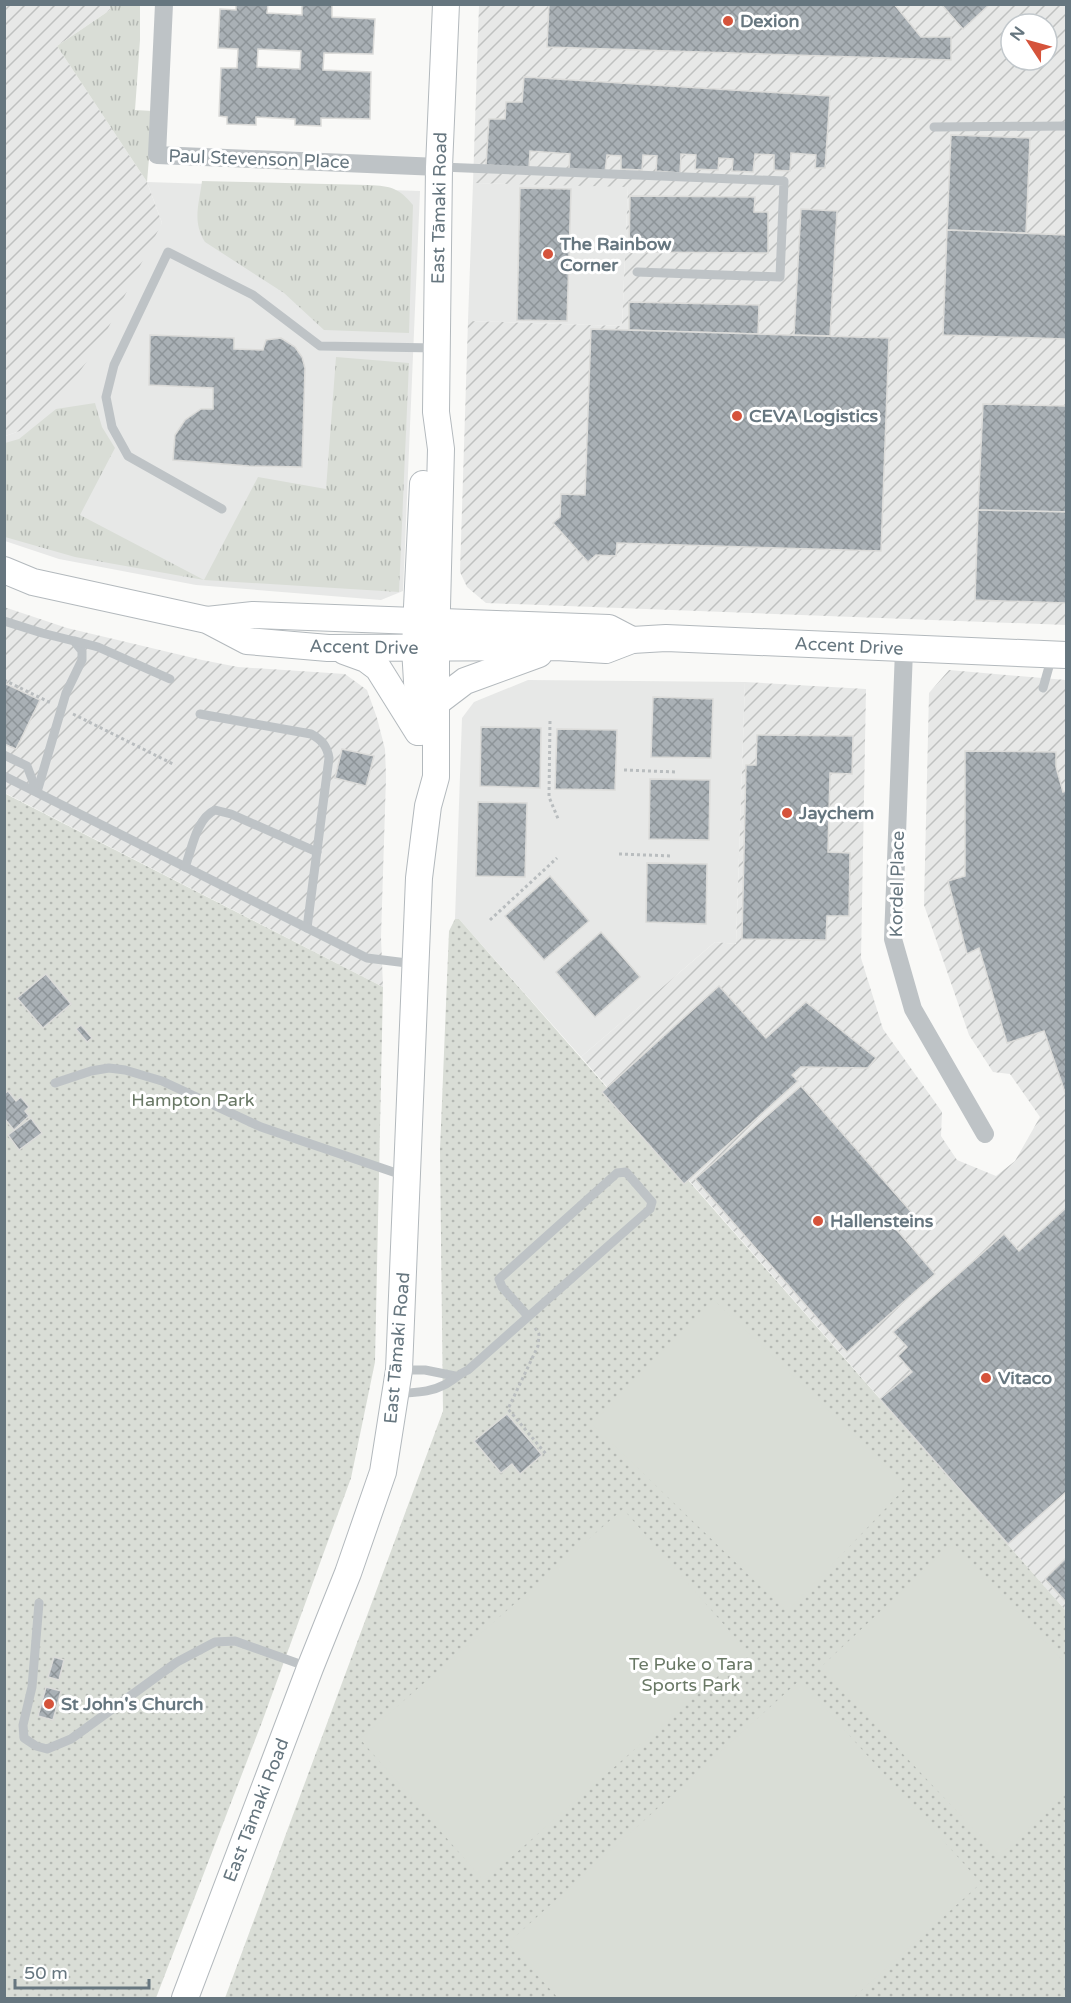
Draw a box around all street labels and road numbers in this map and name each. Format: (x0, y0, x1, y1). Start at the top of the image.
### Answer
street label: East Tāmaki Road (427, 132, 451, 284)
street label: Paul Stevenson Place (168, 145, 350, 173)
street label: Accent Drive (794, 632, 904, 660)
street label: Accent Drive (309, 635, 419, 659)
street label: Kordel Place (885, 830, 909, 938)
street label: East Tāmaki Road (379, 1271, 415, 1425)
street label: East Tāmaki Road (218, 1735, 294, 1885)

